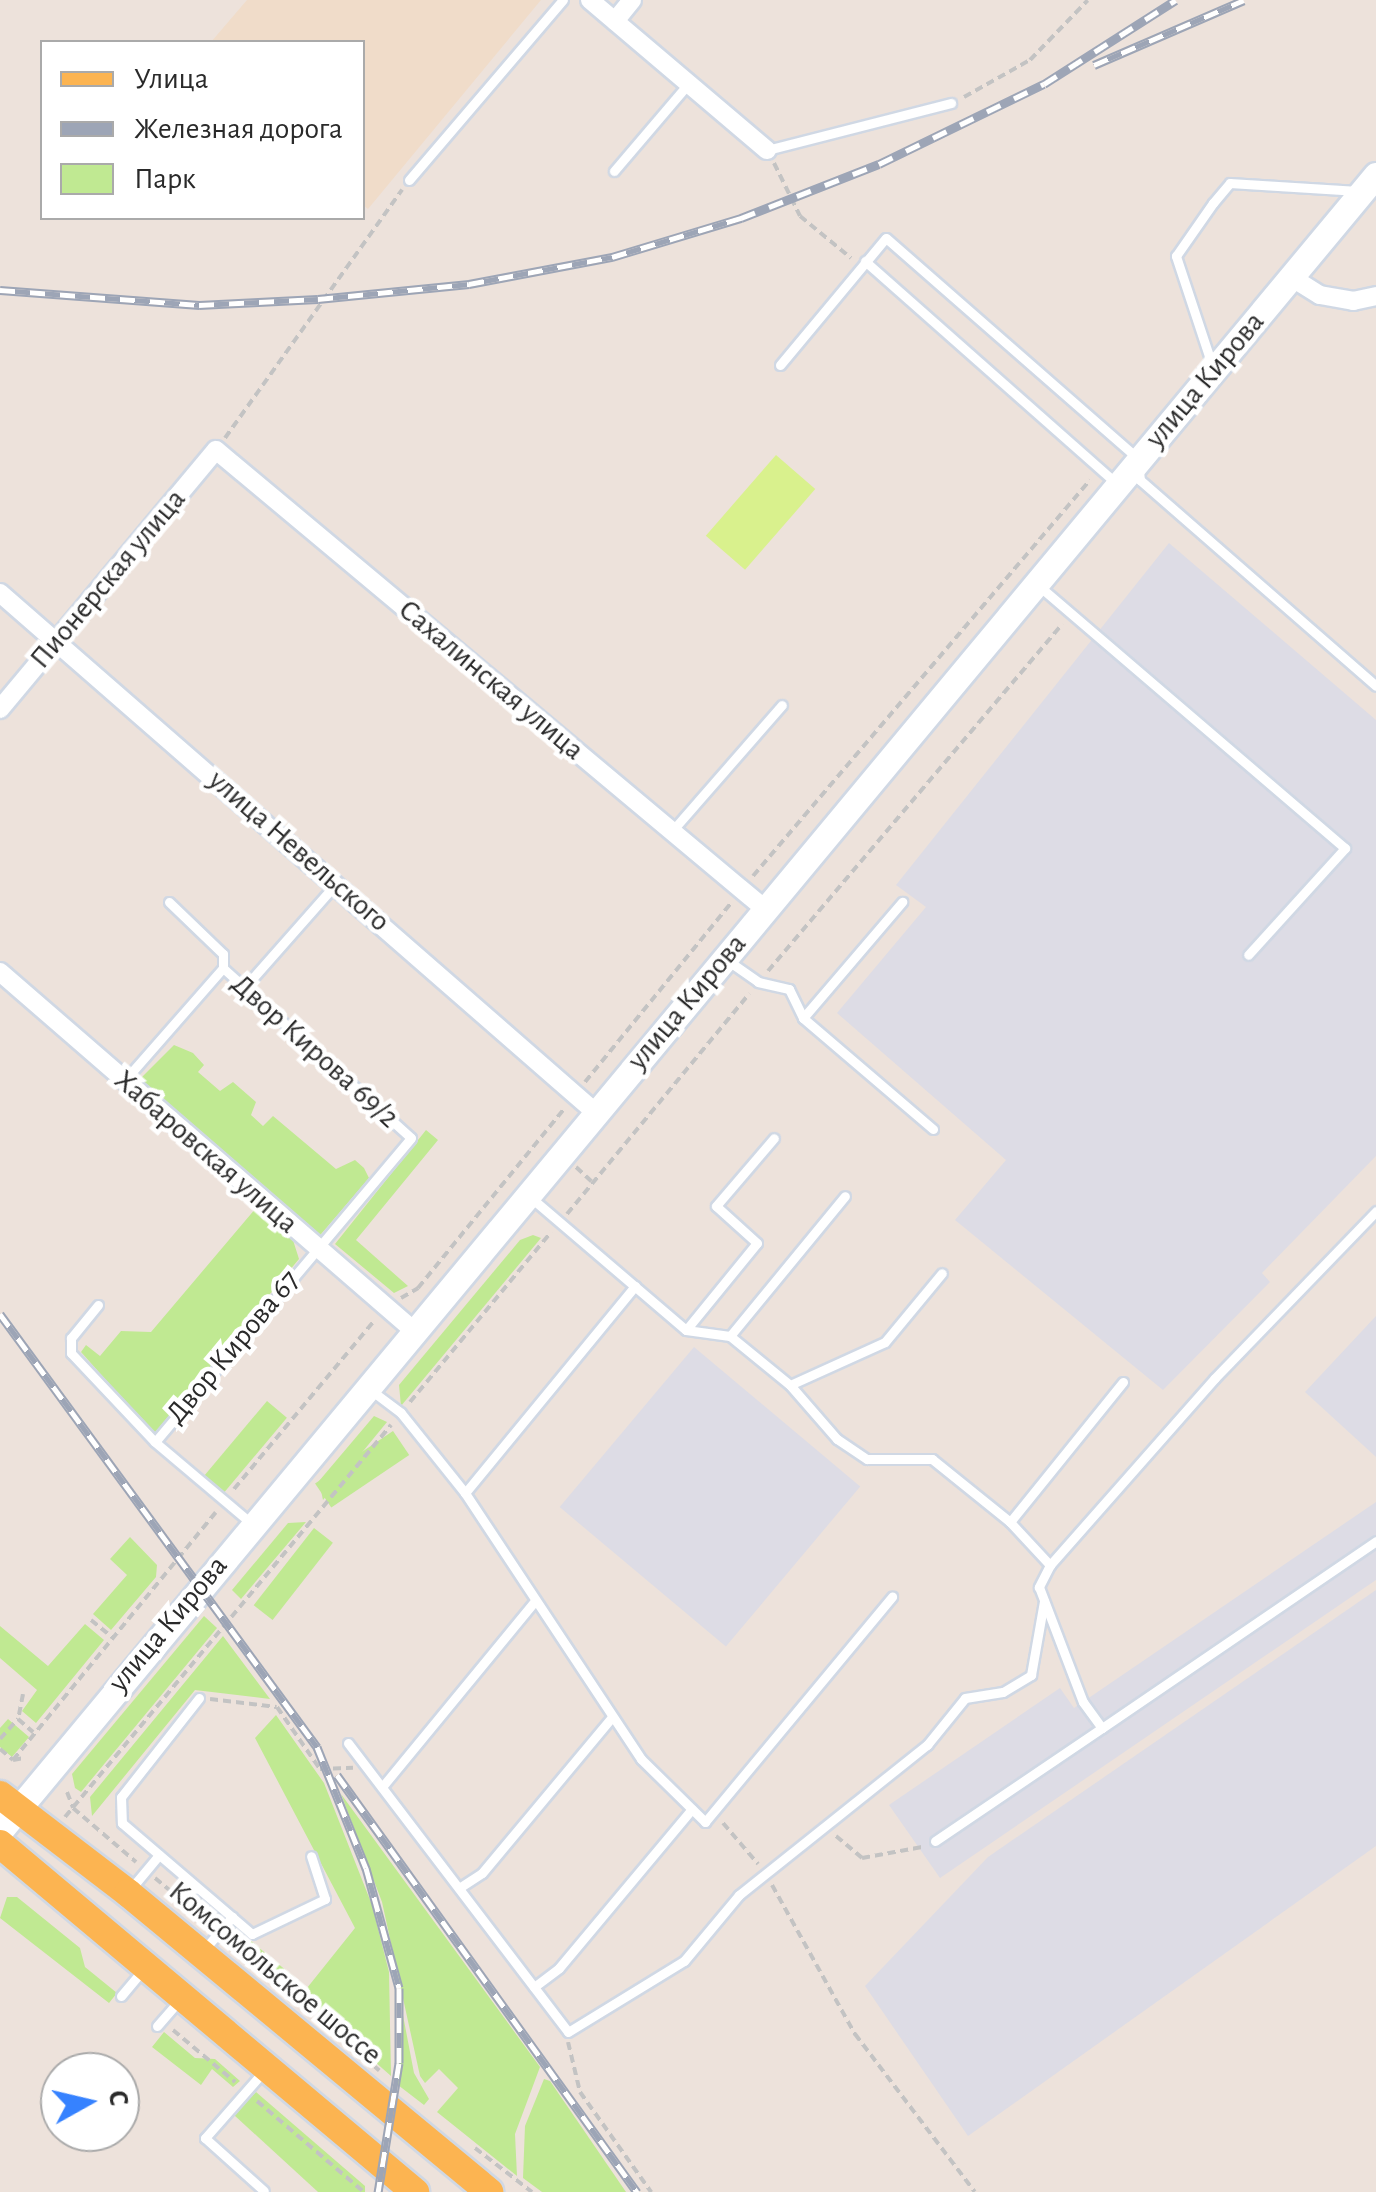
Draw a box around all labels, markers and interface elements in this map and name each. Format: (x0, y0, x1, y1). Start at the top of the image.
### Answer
legend (40, 40, 365, 220)
text: Улица (134, 64, 209, 94)
text: Железная дорога (134, 114, 343, 144)
text: Парк (134, 164, 196, 194)
street label: улица Кирова (1138, 305, 1272, 455)
street label: Пионерская улица (22, 482, 194, 676)
street label: Сахалинская улица (391, 592, 591, 768)
street label: улица Невельского (201, 762, 397, 940)
street label: улица Кирова (620, 927, 754, 1077)
street label: Двор Кирова 69/2 (224, 966, 406, 1136)
street label: Хабаровская улица (107, 1062, 305, 1242)
street label: Двор Кирова 67 (158, 1263, 308, 1431)
street label: улица Кирова (101, 1549, 235, 1699)
street label: Комсомольское шоссе (161, 1873, 389, 2073)
north arrow (40, 2052, 140, 2152)
text: С (103, 2088, 133, 2108)

